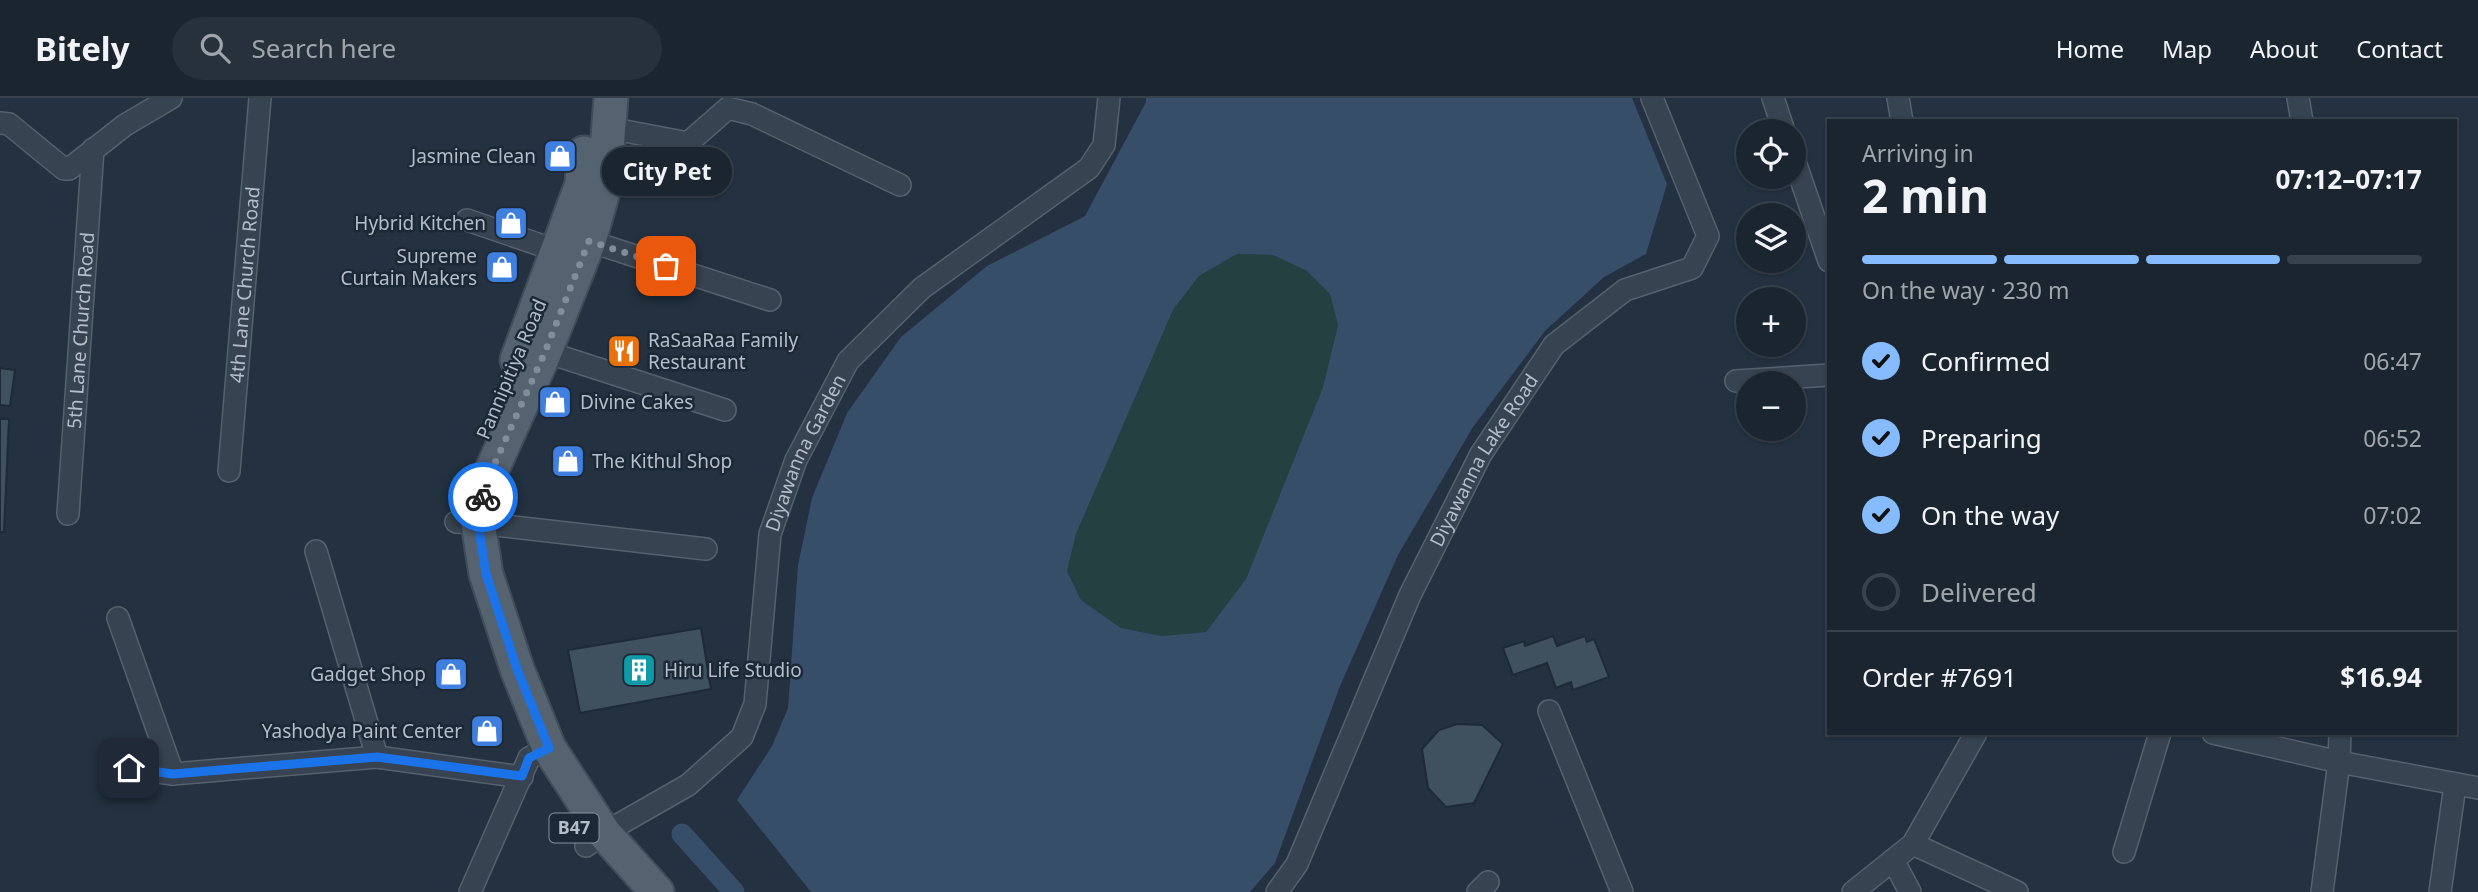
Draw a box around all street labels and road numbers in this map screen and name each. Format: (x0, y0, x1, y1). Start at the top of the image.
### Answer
street label: 4th Lane Church Road (223, 185, 266, 384)
street label: 5th Lane Church Road (61, 231, 100, 430)
street label: Pannipitiya Road (470, 295, 552, 443)
street label: Diyawanna Lake Road (1423, 369, 1544, 551)
street label: Diyawanna Garden (759, 370, 852, 535)
road number: B47 (550, 814, 598, 842)

